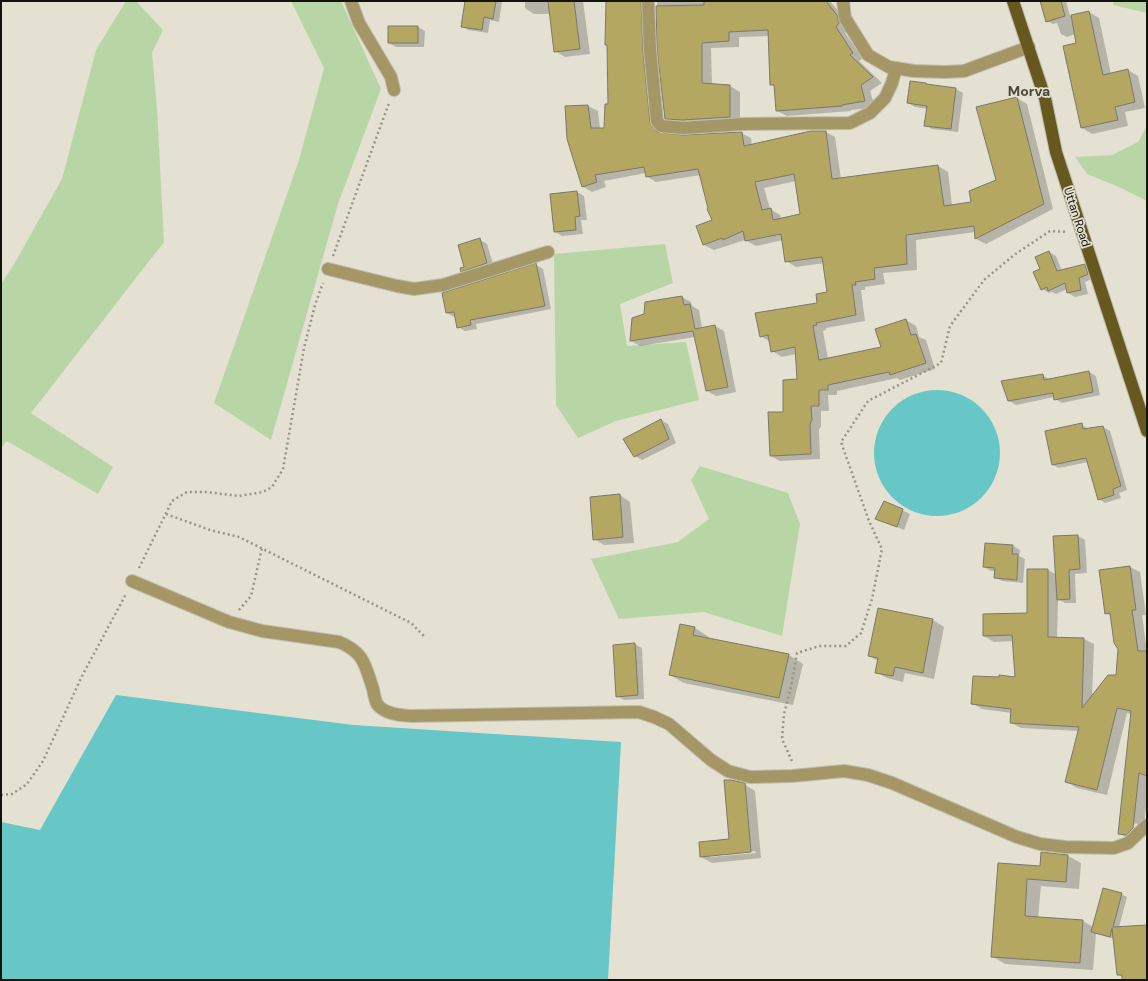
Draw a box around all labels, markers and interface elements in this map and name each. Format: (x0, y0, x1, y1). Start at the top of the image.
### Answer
district label: Morva (1008, 82, 1050, 100)
street label: Uttan Road (1060, 185, 1094, 249)

